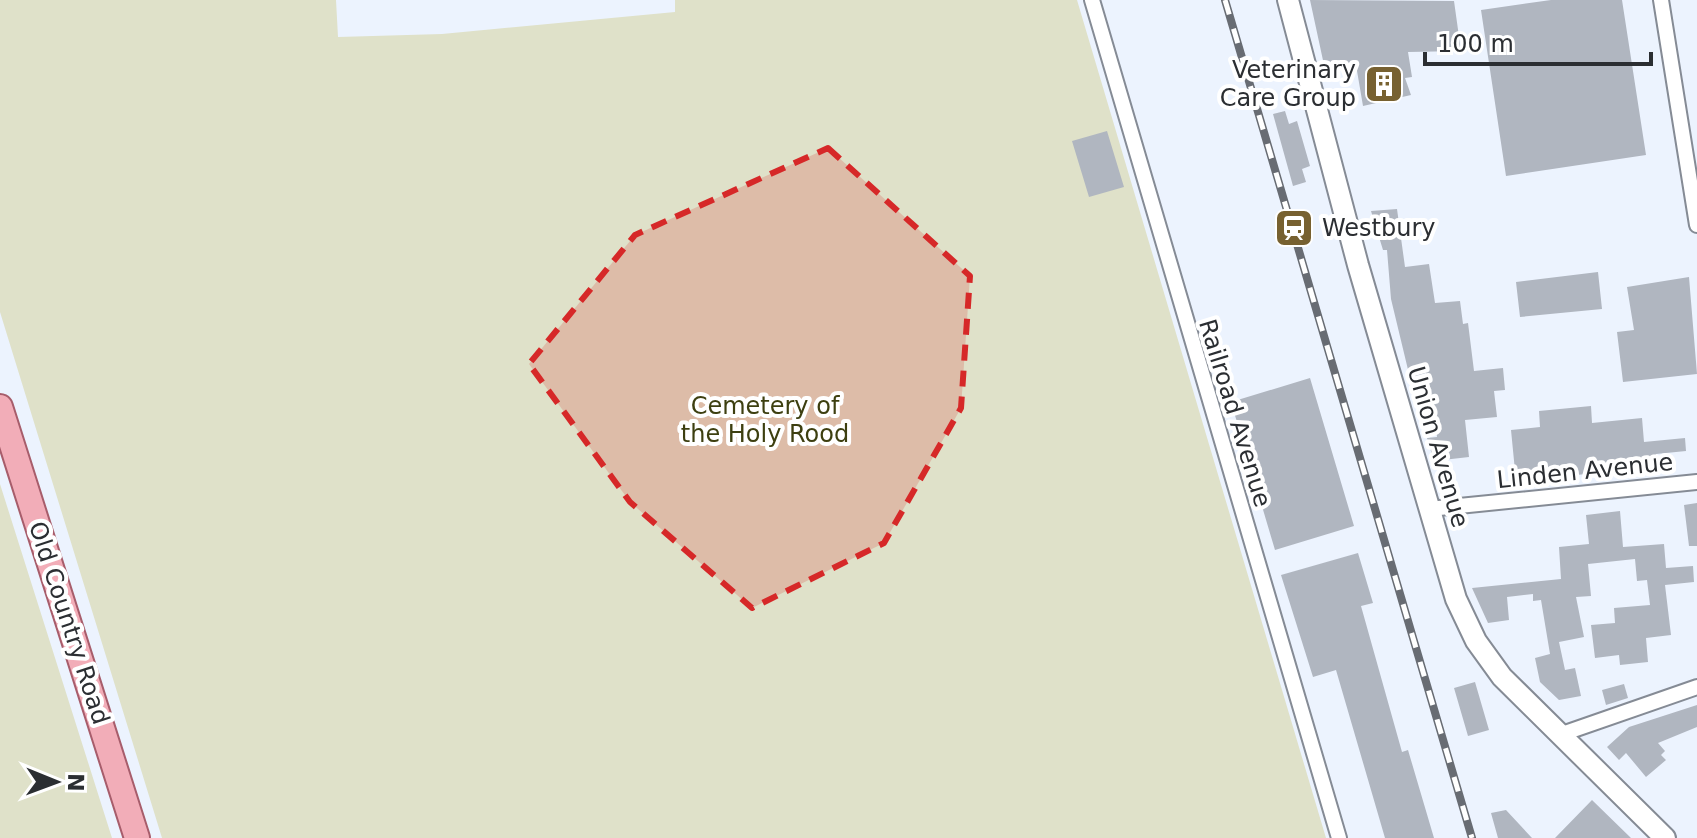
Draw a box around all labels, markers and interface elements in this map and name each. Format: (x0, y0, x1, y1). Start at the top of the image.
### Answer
scale bar (1425, 16, 1651, 66)
text: 100 m (1437, 30, 1514, 58)
place label: Veterinary Care Group (1220, 56, 1356, 112)
building icon: Veterinary Care Group (1363, 63, 1405, 105)
station icon: Westbury (1273, 207, 1315, 249)
place label: Westbury (1322, 214, 1436, 242)
street label: Railroad Avenue (1193, 316, 1277, 510)
street label: Union Avenue (1402, 363, 1474, 531)
park label: Cemetery of the Holy Rood (681, 392, 849, 448)
street label: Linden Avenue (1495, 448, 1675, 494)
street label: Old Country Road (23, 518, 115, 728)
north arrow (16, 742, 96, 822)
text: N (63, 773, 88, 792)

